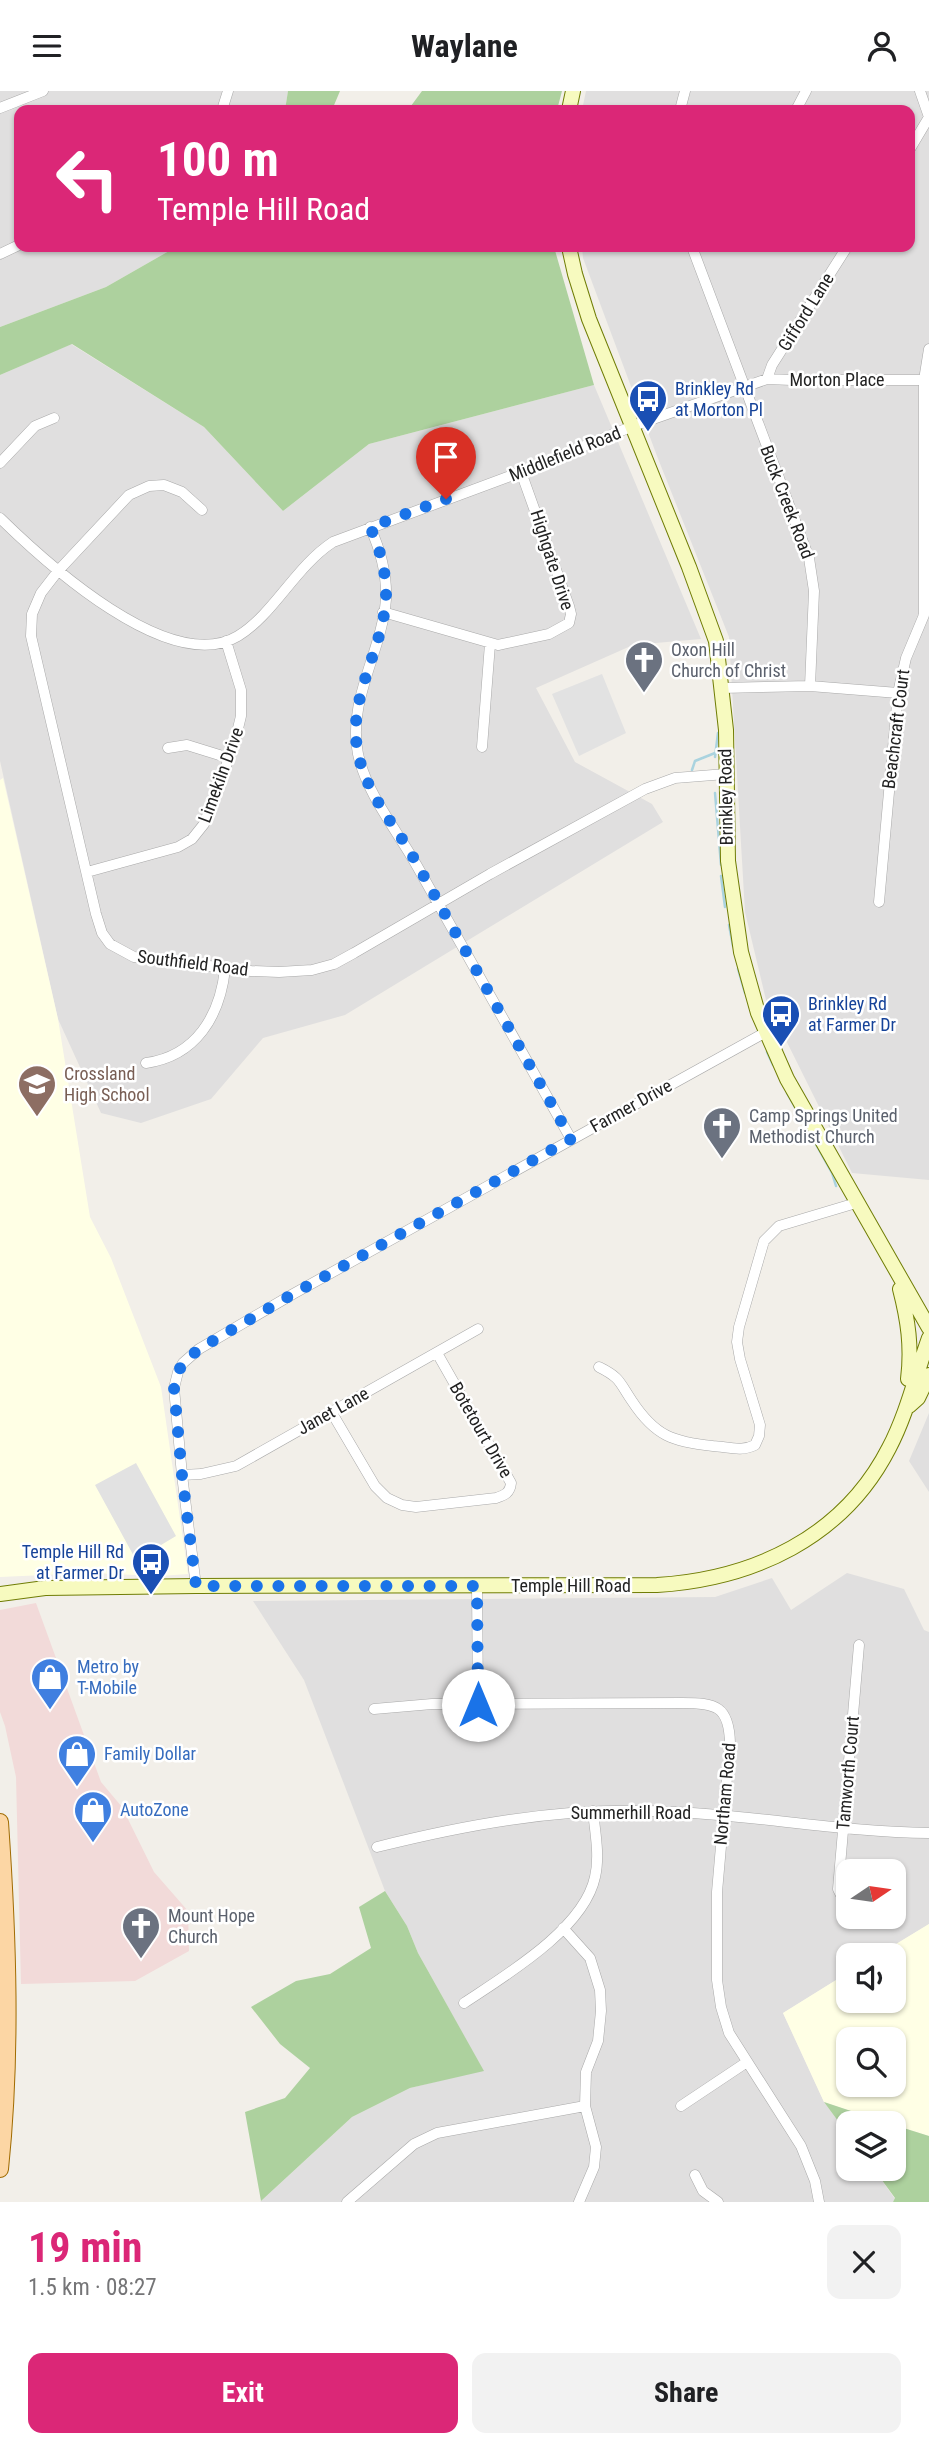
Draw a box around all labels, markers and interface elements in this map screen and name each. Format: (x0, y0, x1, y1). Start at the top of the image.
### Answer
icon: menu (28, 27, 66, 65)
text: Waylane (411, 27, 518, 65)
icon: person (863, 27, 901, 65)
text: 100 m (157, 131, 279, 188)
icon: left (42, 133, 133, 224)
text: Temple Hill Road (157, 190, 370, 228)
street label: Gifford Lane (773, 269, 838, 355)
street label: Morton Place (789, 369, 885, 390)
bus stop icon: Brinkley Rd at Morton Pl (627, 378, 669, 433)
place label: Brinkley Rd at Morton Pl (675, 378, 763, 420)
street label: Middlefield Road (506, 422, 624, 486)
pin (416, 427, 476, 499)
icon: arrive (427, 438, 465, 476)
street label: Buck Creek Road (756, 442, 819, 562)
street label: Highgate Drive (526, 507, 579, 613)
church icon: Oxon Hill Church of Christ (623, 639, 665, 694)
place label: Oxon Hill Church of Christ (671, 639, 786, 681)
street label: Beachcraft Court (878, 668, 913, 790)
street label: Limekiln Drive (194, 724, 247, 825)
street label: Brinkley Road (714, 749, 737, 845)
street label: Southfield Road (136, 945, 250, 980)
bus stop icon: Brinkley Rd at Farmer Dr (760, 993, 802, 1048)
place label: Brinkley Rd at Farmer Dr (808, 993, 896, 1035)
school or university icon: Crossland High School (16, 1063, 58, 1118)
place label: Crossland High School (64, 1063, 150, 1105)
street label: Farmer Drive (586, 1075, 675, 1137)
church icon: Camp Springs United Methodist Church (701, 1105, 743, 1160)
place label: Camp Springs United Methodist Church (749, 1105, 898, 1147)
street label: Botetourt Drive (446, 1378, 517, 1481)
street label: Janet Lane (293, 1382, 372, 1439)
place label: Temple Hill Rd at Farmer Dr (22, 1541, 125, 1583)
bus stop icon: Temple Hill Rd at Farmer Dr (130, 1541, 172, 1596)
street label: Temple Hill Road (511, 1575, 631, 1596)
shop icon: Metro by T-Mobile (29, 1656, 71, 1711)
place label: Metro by T-Mobile (77, 1656, 140, 1698)
position arrow (441, 1668, 515, 1742)
street label: Tamworth Court (832, 1715, 863, 1831)
shop icon: Family Dollar (56, 1733, 98, 1788)
street label: Northam Road (710, 1742, 739, 1846)
place label: Family Dollar (104, 1743, 197, 1764)
shop icon: AutoZone (72, 1789, 114, 1844)
place label: AutoZone (120, 1799, 189, 1820)
street label: Summerhill Road (571, 1802, 691, 1823)
north arrow (836, 1859, 906, 1929)
map controls (836, 1859, 906, 2181)
church icon: Mount Hope Church (120, 1905, 162, 1960)
place label: Mount Hope Church (168, 1905, 255, 1947)
button: sound (836, 1943, 906, 2013)
button: search (836, 2027, 906, 2097)
button: layers (836, 2111, 906, 2181)
text: 19 min (28, 2223, 143, 2272)
button: close (827, 2225, 901, 2299)
text: 1.5 km · 08:27 (28, 2274, 157, 2301)
button: Exit (28, 2353, 458, 2433)
button: Share (472, 2353, 901, 2433)

